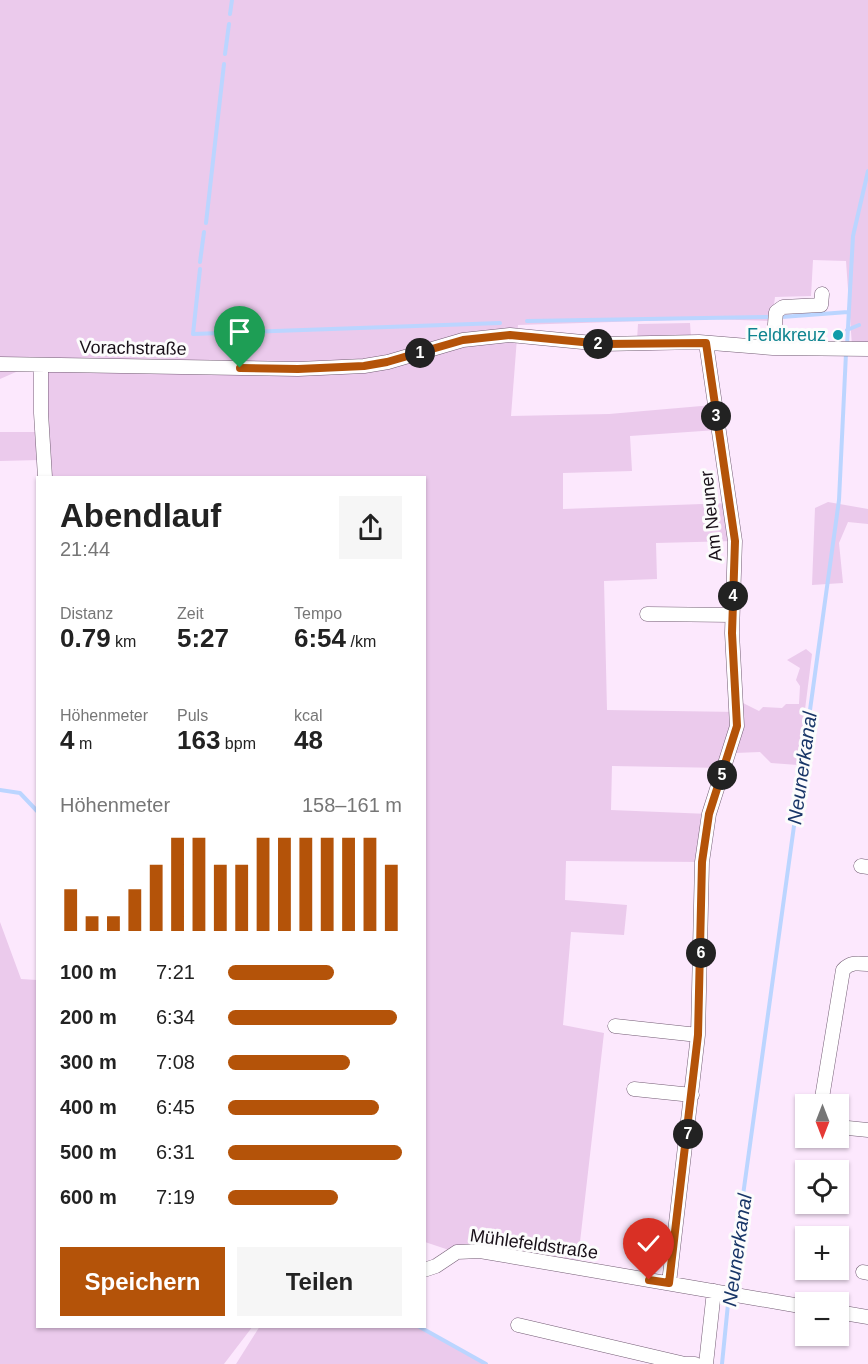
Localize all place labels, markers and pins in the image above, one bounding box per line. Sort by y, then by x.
pin [214,306,265,368]
place label: Feldkreuz [747,325,826,345]
marker: Feldkreuz [831,328,845,342]
pin: 2 [583,329,613,359]
pin: 1 [405,338,435,368]
pin: 3 [701,401,731,431]
pin: 4 [718,581,748,611]
pin: 5 [707,760,737,790]
pin: 6 [686,938,716,968]
pin: 7 [673,1119,703,1149]
pin [623,1218,674,1280]

